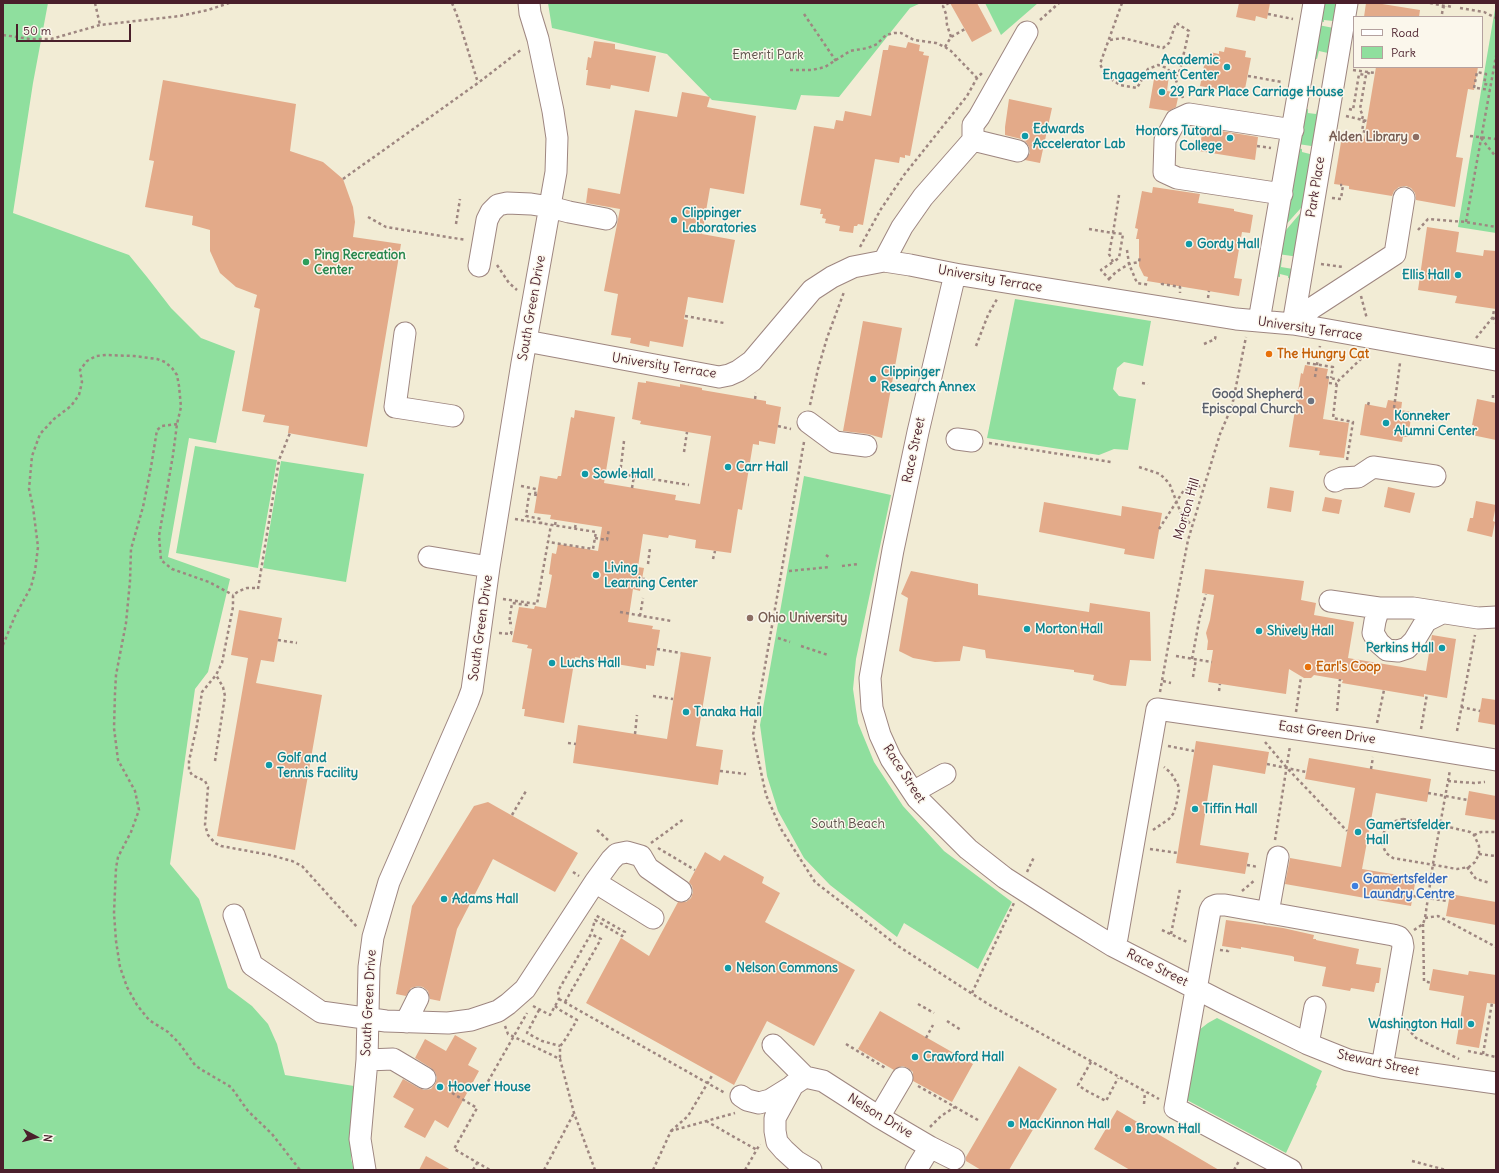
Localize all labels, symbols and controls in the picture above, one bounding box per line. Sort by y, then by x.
scale bar [18,16,133,42]
legend [1353,16,1483,68]
text: 50 m [23,23,51,38]
text: Road [1391,25,1419,40]
text: Park [1391,45,1416,60]
park label: Emeriti Park [732,47,804,63]
place label: Academic Engagement Center [1103,52,1219,83]
marker: Academic Engagement Center [1222,62,1232,72]
place label: 29 Park Place Carriage House [1170,84,1343,100]
marker: 29 Park Place Carriage House [1157,87,1167,97]
place label: Edwards Accelerator Lab [1033,121,1125,152]
place label: Honors Tutoral College [1136,123,1222,154]
place label: Alden Library [1329,129,1408,145]
marker: Edwards Accelerator Lab [1020,131,1030,141]
marker: Alden Library [1411,132,1421,142]
marker: Honors Tutoral College [1225,133,1235,143]
street label: Park Place [1303,155,1329,219]
place label: Clippinger Laboratories [682,205,756,236]
marker: Clippinger Laboratories [669,215,679,225]
place label: Gordy Hall [1197,236,1260,252]
marker: Gordy Hall [1184,239,1194,249]
place label: Ping Recreation Center [314,247,406,278]
street label: South Green Drive [515,254,549,362]
marker: Ping Recreation Center [301,257,311,267]
street label: University Terrace [937,262,1043,296]
place label: Ellis Hall [1402,267,1450,283]
marker: Ellis Hall [1453,270,1463,280]
street label: University Terrace [1257,314,1363,344]
place label: The Hungry Cat [1277,346,1369,362]
marker: The Hungry Cat [1264,349,1274,359]
street label: University Terrace [611,350,717,382]
place label: Clippinger Research Annex [881,364,976,395]
marker: Clippinger Research Annex [868,374,878,384]
place label: Good Shepherd Episcopal Church [1202,386,1303,417]
marker: Good Shepherd Episcopal Church [1306,396,1316,406]
place label: Konneker Alumni Center [1394,408,1477,439]
street label: Race Street [899,416,929,484]
marker: Konneker Alumni Center [1381,418,1391,428]
place label: Carr Hall [736,459,788,475]
marker: Carr Hall [723,462,733,472]
place label: Sowle Hall [593,466,653,482]
marker: Sowle Hall [580,469,590,479]
street label: Morton Hill [1171,476,1203,542]
place label: Living Learning Center [604,560,698,591]
marker: Living Learning Center [591,570,601,580]
street label: South Green Drive [466,574,496,682]
place label: Ohio University [758,610,847,626]
marker: Ohio University [745,613,755,623]
place label: Morton Hall [1035,621,1103,637]
place label: Shively Hall [1267,623,1334,639]
marker: Morton Hall [1022,624,1032,634]
marker: Shively Hall [1254,626,1264,636]
place label: Perkins Hall [1366,640,1434,656]
marker: Perkins Hall [1437,643,1447,653]
place label: Luchs Hall [560,655,620,671]
marker: Luchs Hall [547,658,557,668]
place label: Earl's Coop [1316,659,1381,675]
marker: Earl's Coop [1303,662,1313,672]
place label: Tanaka Hall [694,704,762,720]
marker: Tanaka Hall [681,707,691,717]
street label: East Green Drive [1277,718,1377,748]
street label: Race Street [879,742,929,806]
place label: Golf and Tennis Facility [277,750,358,781]
marker: Golf and Tennis Facility [264,760,274,770]
place label: Tiffin Hall [1203,801,1257,817]
marker: Tiffin Hall [1190,804,1200,814]
park label: South Beach [811,816,885,832]
place label: Gamertsfelder Hall [1366,817,1451,848]
marker: Gamertsfelder Hall [1353,827,1363,837]
place label: Gamertsfelder Laundry Centre [1363,871,1455,902]
marker: Gamertsfelder Laundry Centre [1350,881,1360,891]
place label: Adams Hall [452,891,518,907]
marker: Adams Hall [439,894,449,904]
street label: Race Street [1124,946,1190,990]
street label: South Green Drive [358,949,380,1057]
place label: Nelson Commons [736,960,838,976]
marker: Nelson Commons [723,963,733,973]
place label: Washington Hall [1368,1016,1463,1032]
marker: Washington Hall [1466,1019,1476,1029]
street label: Stewart Street [1336,1047,1420,1079]
place label: Crawford Hall [923,1049,1004,1065]
marker: Crawford Hall [910,1052,920,1062]
place label: Hoover House [448,1079,531,1095]
marker: Hoover House [435,1082,445,1092]
street label: Nelson Drive [845,1090,915,1142]
place label: MacKinnon Hall [1019,1116,1110,1132]
north arrow [16,1117,56,1157]
marker: MacKinnon Hall [1006,1119,1016,1129]
place label: Brown Hall [1136,1121,1200,1137]
marker: Brown Hall [1123,1124,1133,1134]
text: N [41,1134,55,1143]

